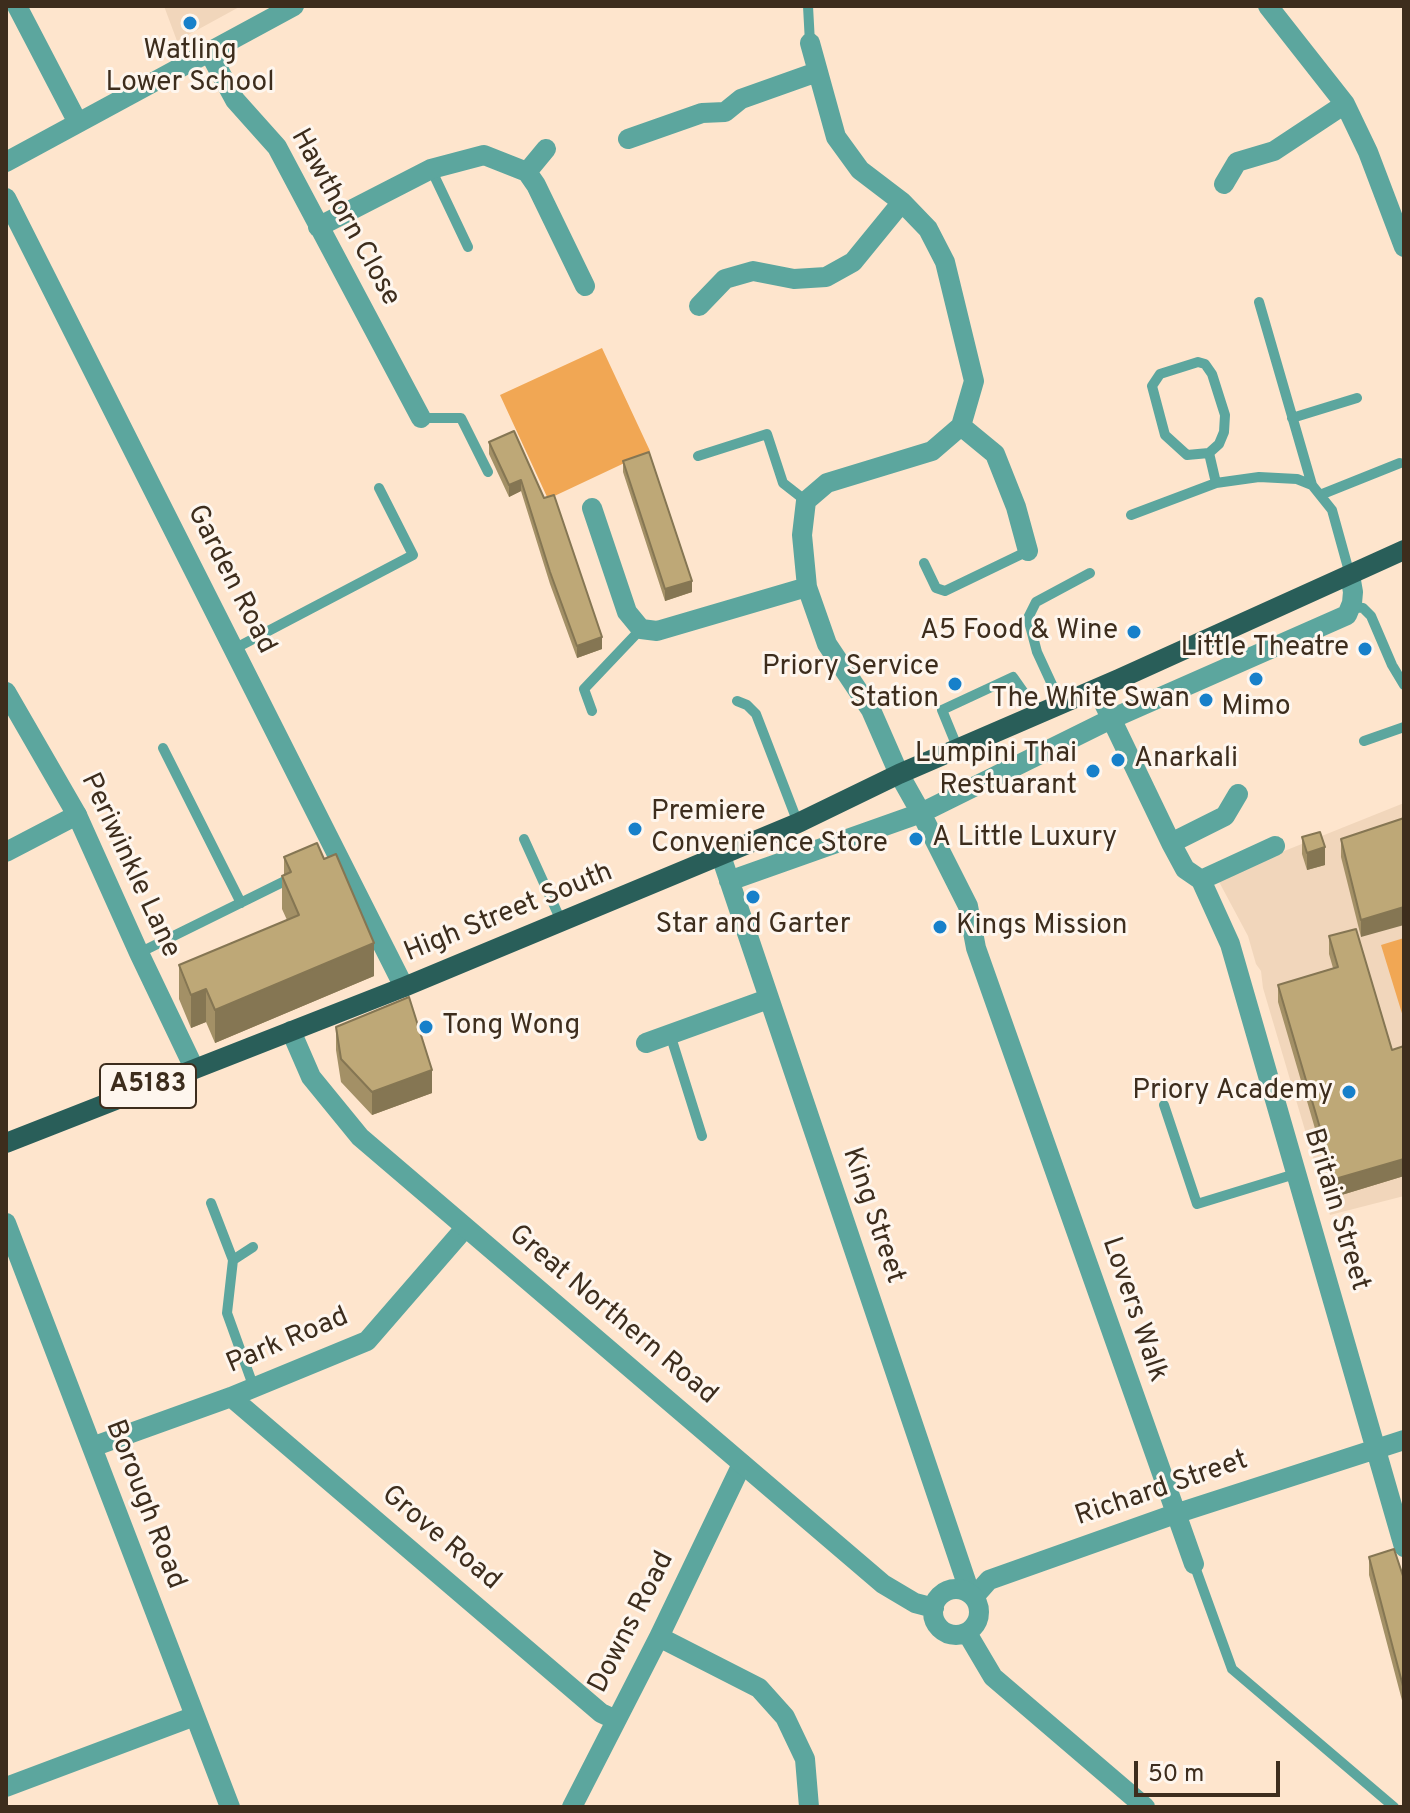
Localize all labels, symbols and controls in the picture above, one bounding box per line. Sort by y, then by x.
marker: Watling Lower School [181,14,199,32]
place label: Watling Lower School [105,35,275,101]
street label: Hawthorn Close [282,124,406,312]
street label: Garden Road [178,500,282,660]
place label: A5 Food & Wine [920,615,1118,649]
marker: A5 Food & Wine [1125,623,1143,641]
place label: Little Theatre [1181,632,1349,666]
marker: Little Theatre [1356,640,1374,658]
place label: Priory Service Station [762,651,939,717]
marker: Mimo [1247,670,1265,688]
marker: Priory Service Station [946,675,964,693]
place label: The White Swan [991,683,1190,717]
marker: The White Swan [1197,691,1215,709]
place label: Mimo [1221,691,1291,725]
place label: Lumpini Thai Restuarant [915,738,1077,804]
place label: Anarkali [1134,743,1238,777]
marker: Anarkali [1109,751,1127,769]
marker: Lumpini Thai Restuarant [1084,762,1102,780]
street label: Periwinkle Lane [72,768,186,964]
place label: Premiere Convenience Store [651,796,888,862]
marker: Premiere Convenience Store [626,820,644,838]
place label: A Little Luxury [932,822,1117,856]
marker: A Little Luxury [907,830,925,848]
street label: High Street South [400,857,618,971]
marker: Star and Garter [744,888,762,906]
place label: Star and Garter [655,909,851,943]
place label: Kings Mission [956,910,1127,944]
marker: Kings Mission [931,918,949,936]
place label: Tong Wong [442,1010,580,1044]
marker: Tong Wong [417,1018,435,1036]
road number: A5183 [100,1064,196,1108]
place label: Priory Academy [1132,1075,1333,1109]
marker: Priory Academy [1340,1083,1358,1101]
street label: Britain Street [1294,1125,1376,1295]
street label: King Street [833,1144,911,1288]
street label: Great Northern Road [501,1219,723,1413]
street label: Lovers Walk [1093,1233,1173,1387]
street label: Park Road [222,1301,354,1383]
street label: Borough Road [96,1416,192,1594]
street label: Richard Street [1071,1445,1253,1535]
street label: Grove Road [373,1479,507,1599]
street label: Downs Road [583,1547,683,1699]
scale bar [1138,1745,1284,1795]
text: 50 m [1148,1760,1204,1790]

